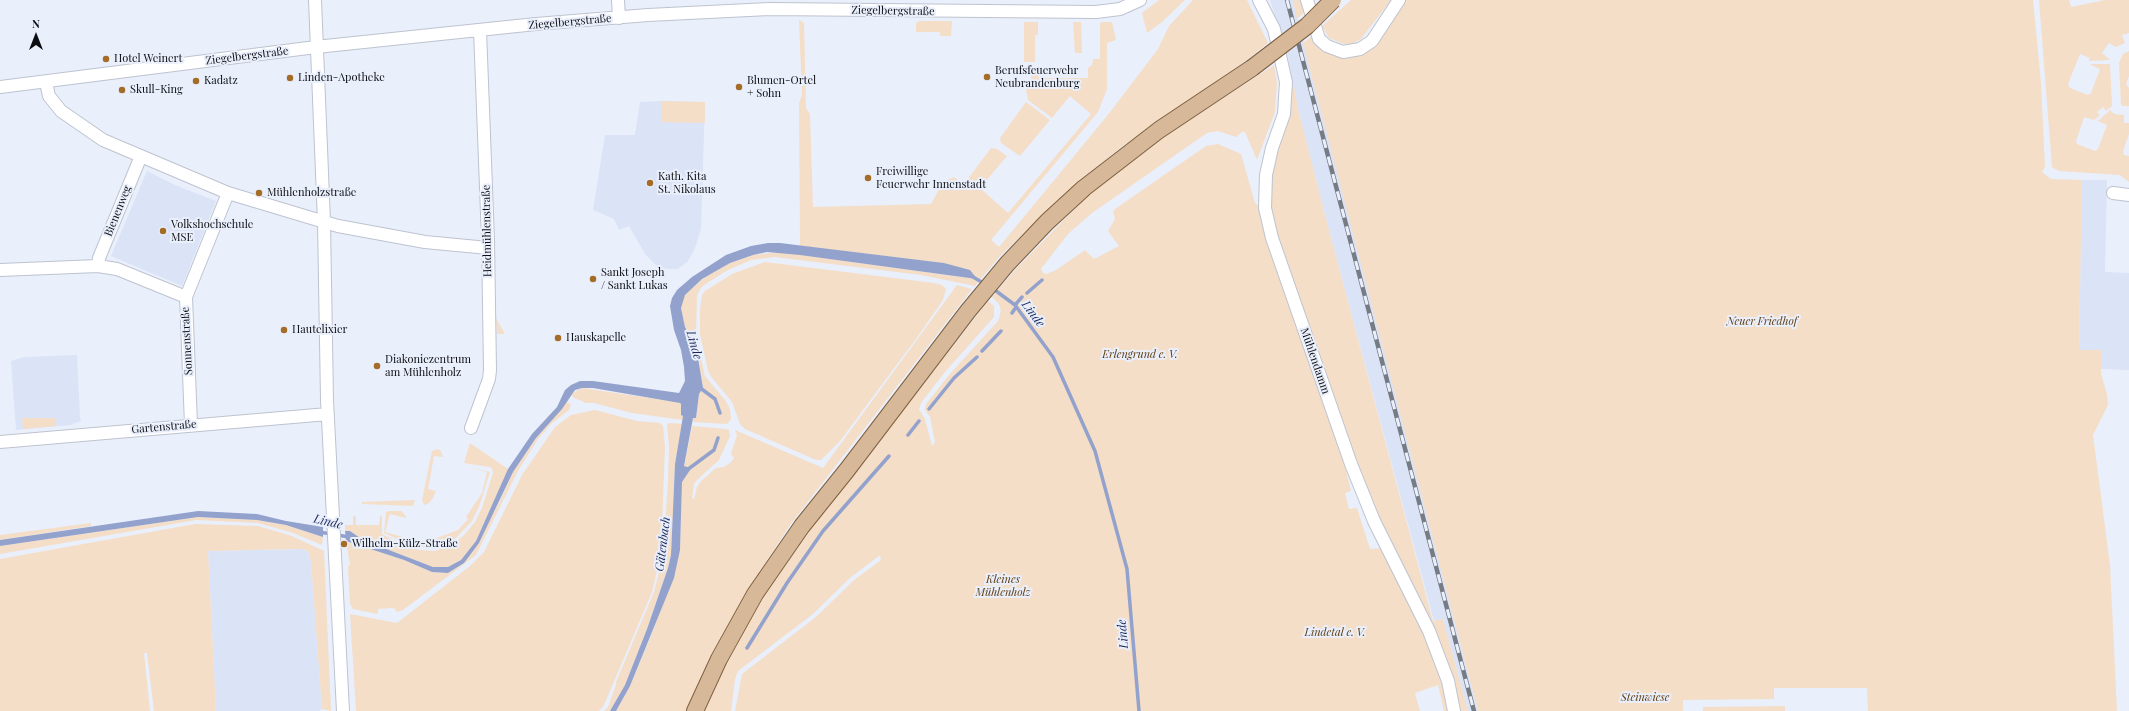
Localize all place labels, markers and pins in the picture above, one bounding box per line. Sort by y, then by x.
place label: Hotel Weinert [114,52,182,66]
marker: Hotel Weinert [101,54,111,64]
place label: Berufsfeuerwehr Neubrandenburg [995,64,1079,90]
place label: Linden-Apotheke [298,71,385,85]
marker: Berufsfeuerwehr Neubrandenburg [982,72,992,82]
marker: Linden-Apotheke [285,73,295,83]
place label: Kadatz [204,74,238,88]
place label: Blumen-Ortel + Sohn [747,74,816,100]
marker: Kadatz [191,76,201,86]
marker: Blumen-Ortel + Sohn [734,82,744,92]
place label: Skull-King [130,83,183,97]
marker: Skull-King [117,85,127,95]
place label: Freiwillige Feuerwehr Innenstadt [876,165,986,191]
place label: Kath. Kita St. Nikolaus [658,170,716,196]
marker: Freiwillige Feuerwehr Innenstadt [863,173,873,183]
marker: Kath. Kita St. Nikolaus [645,178,655,188]
place label: Mühlenholzstraße [267,186,356,200]
marker: Mühlenholzstraße [254,188,264,198]
place label: Volkshochschule MSE [171,218,253,244]
marker: Volkshochschule MSE [158,226,168,236]
place label: Sankt Joseph / Sankt Lukas [601,266,668,292]
marker: Sankt Joseph / Sankt Lukas [588,274,598,284]
place label: Hautelixier [292,323,347,337]
marker: Hautelixier [279,325,289,335]
place label: Hauskapelle [566,331,626,345]
marker: Hauskapelle [553,333,563,343]
place label: Diakoniezentrum am Mühlenholz [385,353,471,379]
marker: Diakoniezentrum am Mühlenholz [372,361,382,371]
place label: Wilhelm-Külz-Straße [352,537,458,551]
marker: Wilhelm-Külz-Straße [339,539,349,549]

